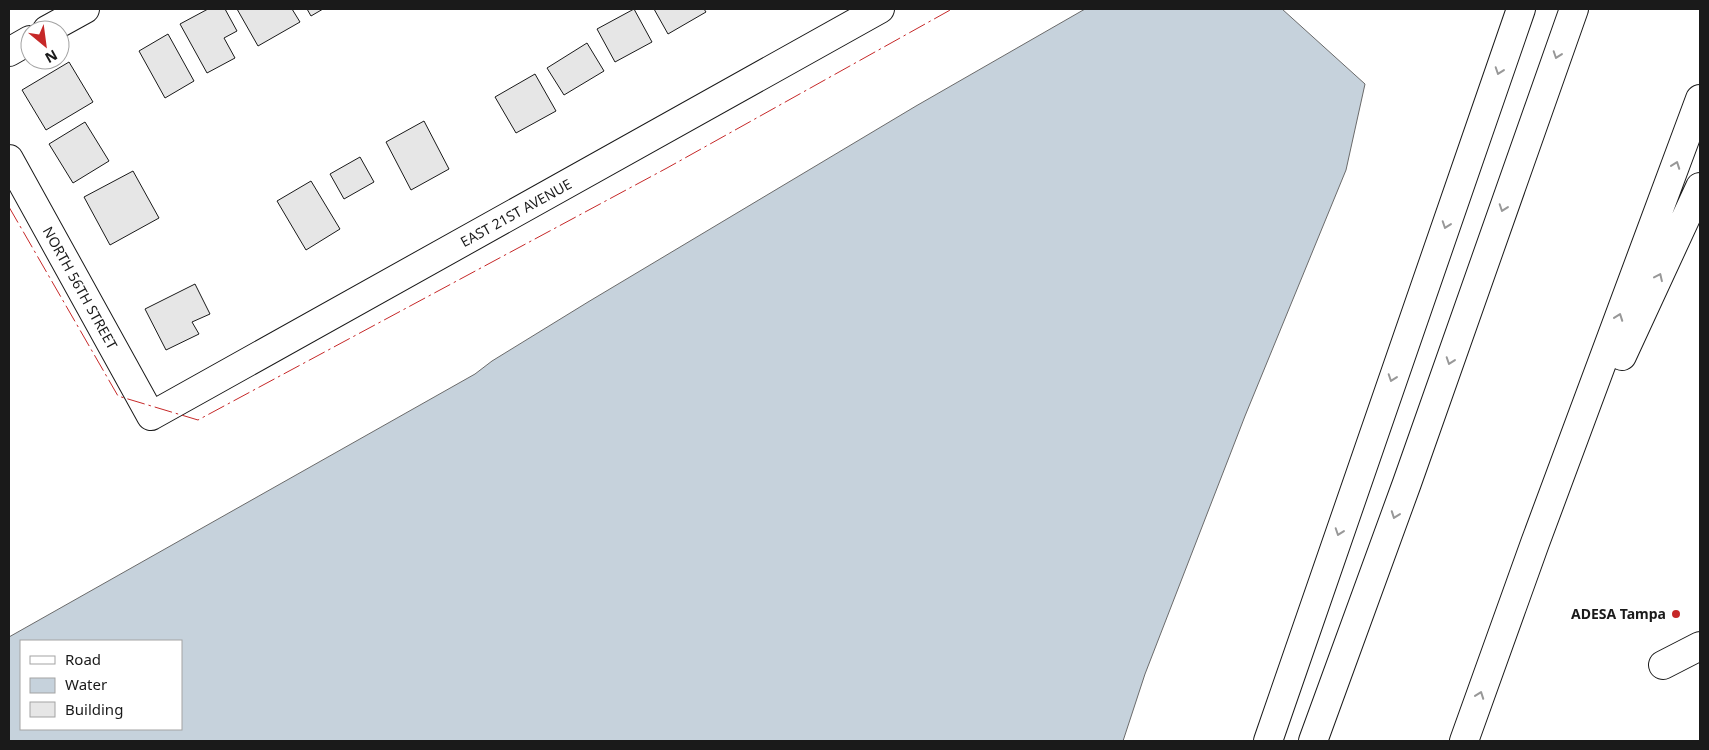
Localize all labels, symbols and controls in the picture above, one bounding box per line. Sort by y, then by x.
north arrow [20,20,70,70]
text: N [42,46,61,68]
one-way arrow [1553,50,1563,58]
one-way arrow [1495,67,1505,75]
one-way arrow [1670,161,1680,170]
street label: EAST 21ST AVENUE [457,174,575,251]
one-way arrow [1499,203,1509,212]
one-way arrow [1442,220,1452,229]
street label: NORTH 56TH STREET [39,223,122,353]
one-way arrow [1652,273,1663,282]
one-way arrow [1613,313,1623,322]
one-way arrow [1445,357,1455,365]
one-way arrow [1388,374,1398,382]
one-way arrow [1391,510,1401,518]
one-way arrow [1335,527,1345,536]
place label: ADESA Tampa [1571,604,1666,623]
marker: ADESA Tampa [1670,608,1682,620]
legend [20,640,182,730]
text: Road [65,649,101,669]
text: Water [65,674,107,694]
one-way arrow [1474,692,1484,700]
text: Building [65,699,123,719]

